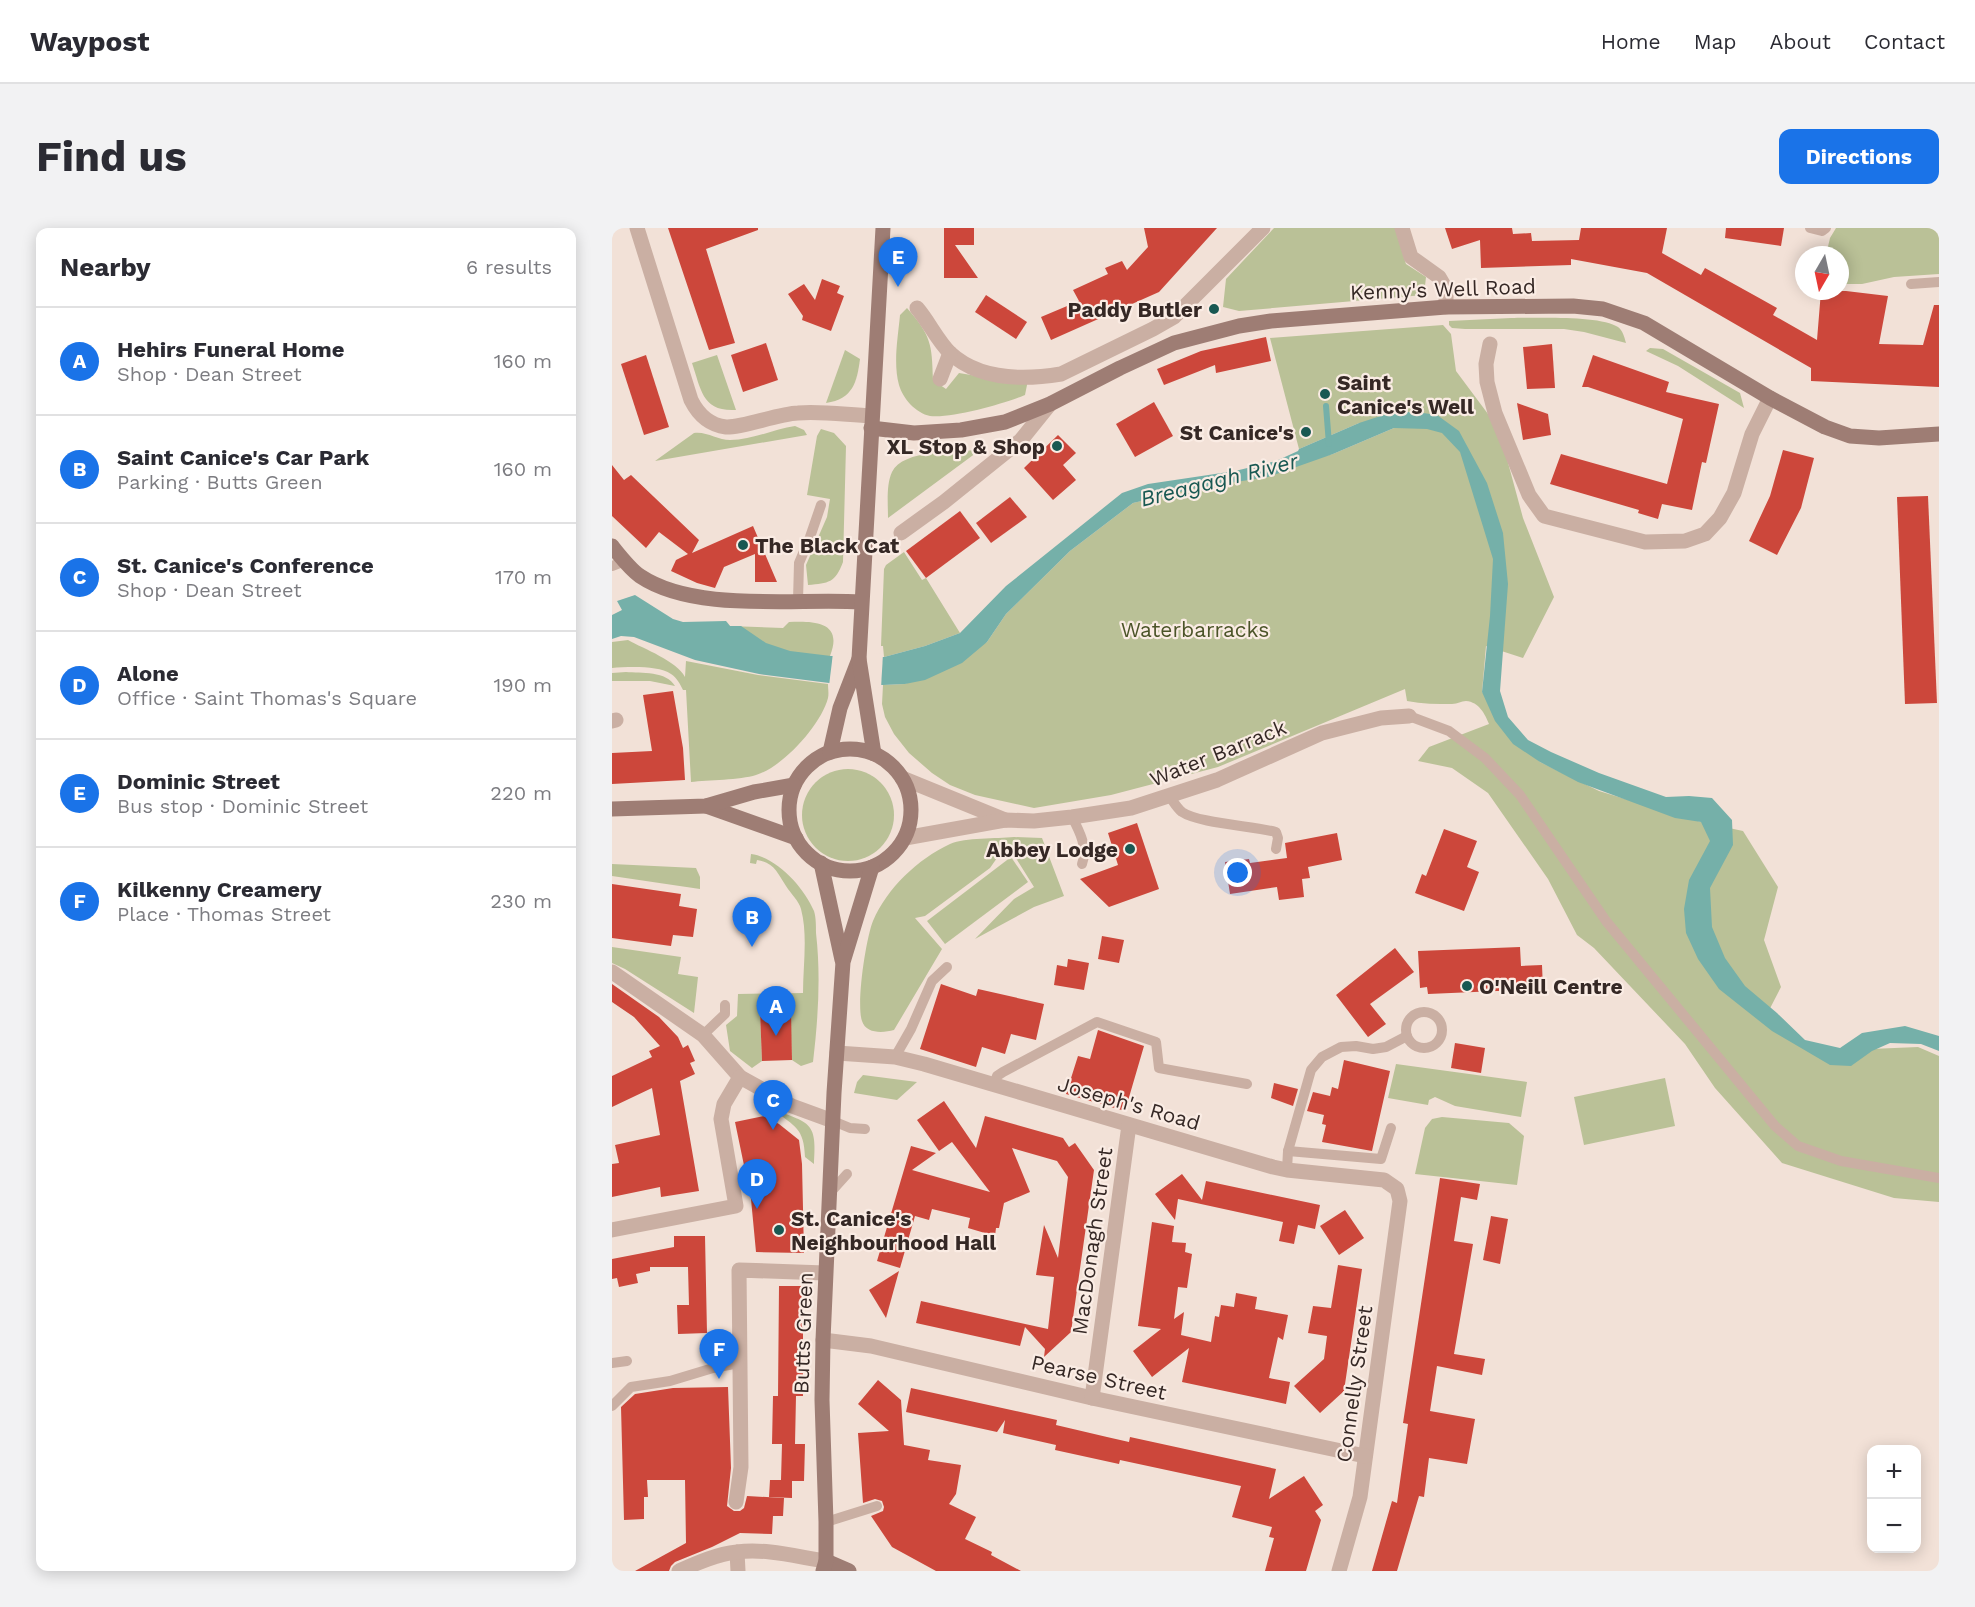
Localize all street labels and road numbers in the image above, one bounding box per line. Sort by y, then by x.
street label: Kenny's Well Road [1350,273,1536,305]
street label: Water Barrack [1146,714,1290,792]
street label: Joseph's Road [1055,1071,1203,1135]
street label: MacDonagh Street [1066,1146,1118,1336]
street label: Butts Green [788,1272,818,1394]
street label: Connelly Street [1331,1304,1377,1464]
street label: Pearse Street [1029,1349,1169,1405]

